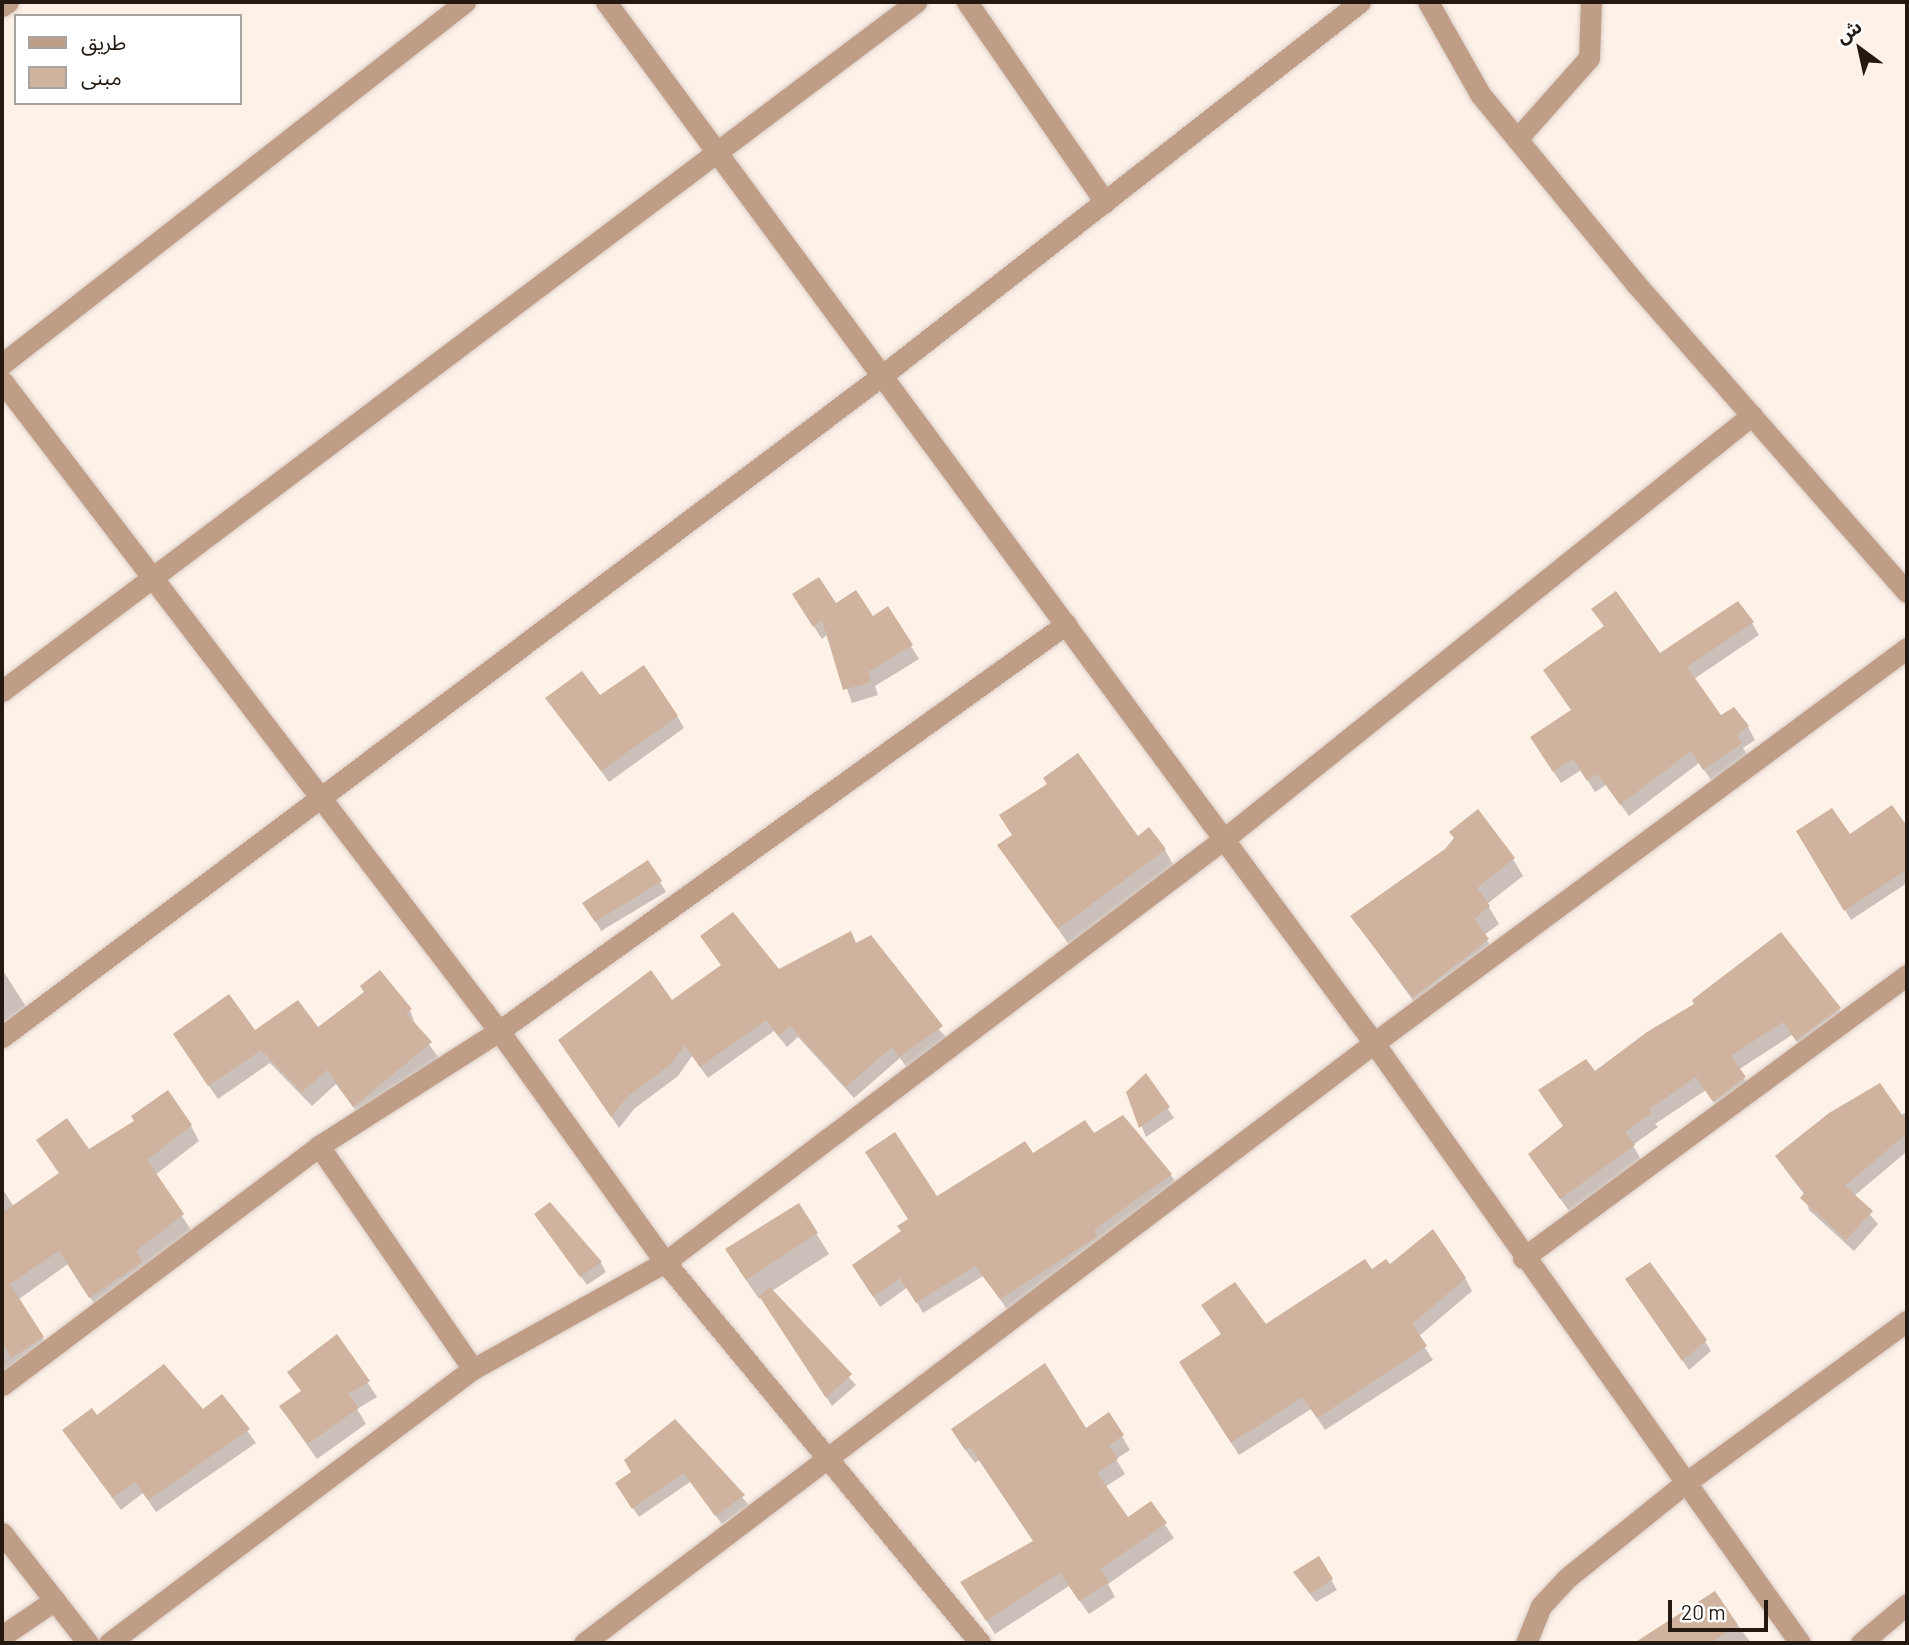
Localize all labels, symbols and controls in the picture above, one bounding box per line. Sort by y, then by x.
legend [14,14,242,105]
north arrow [1825,14,1895,84]
text: ش [1831,14,1865,48]
text: طريق [81,29,126,54]
text: مبنى [81,64,122,89]
scale bar [1671,1586,1771,1630]
text: 20 m [1681,1599,1726,1624]

